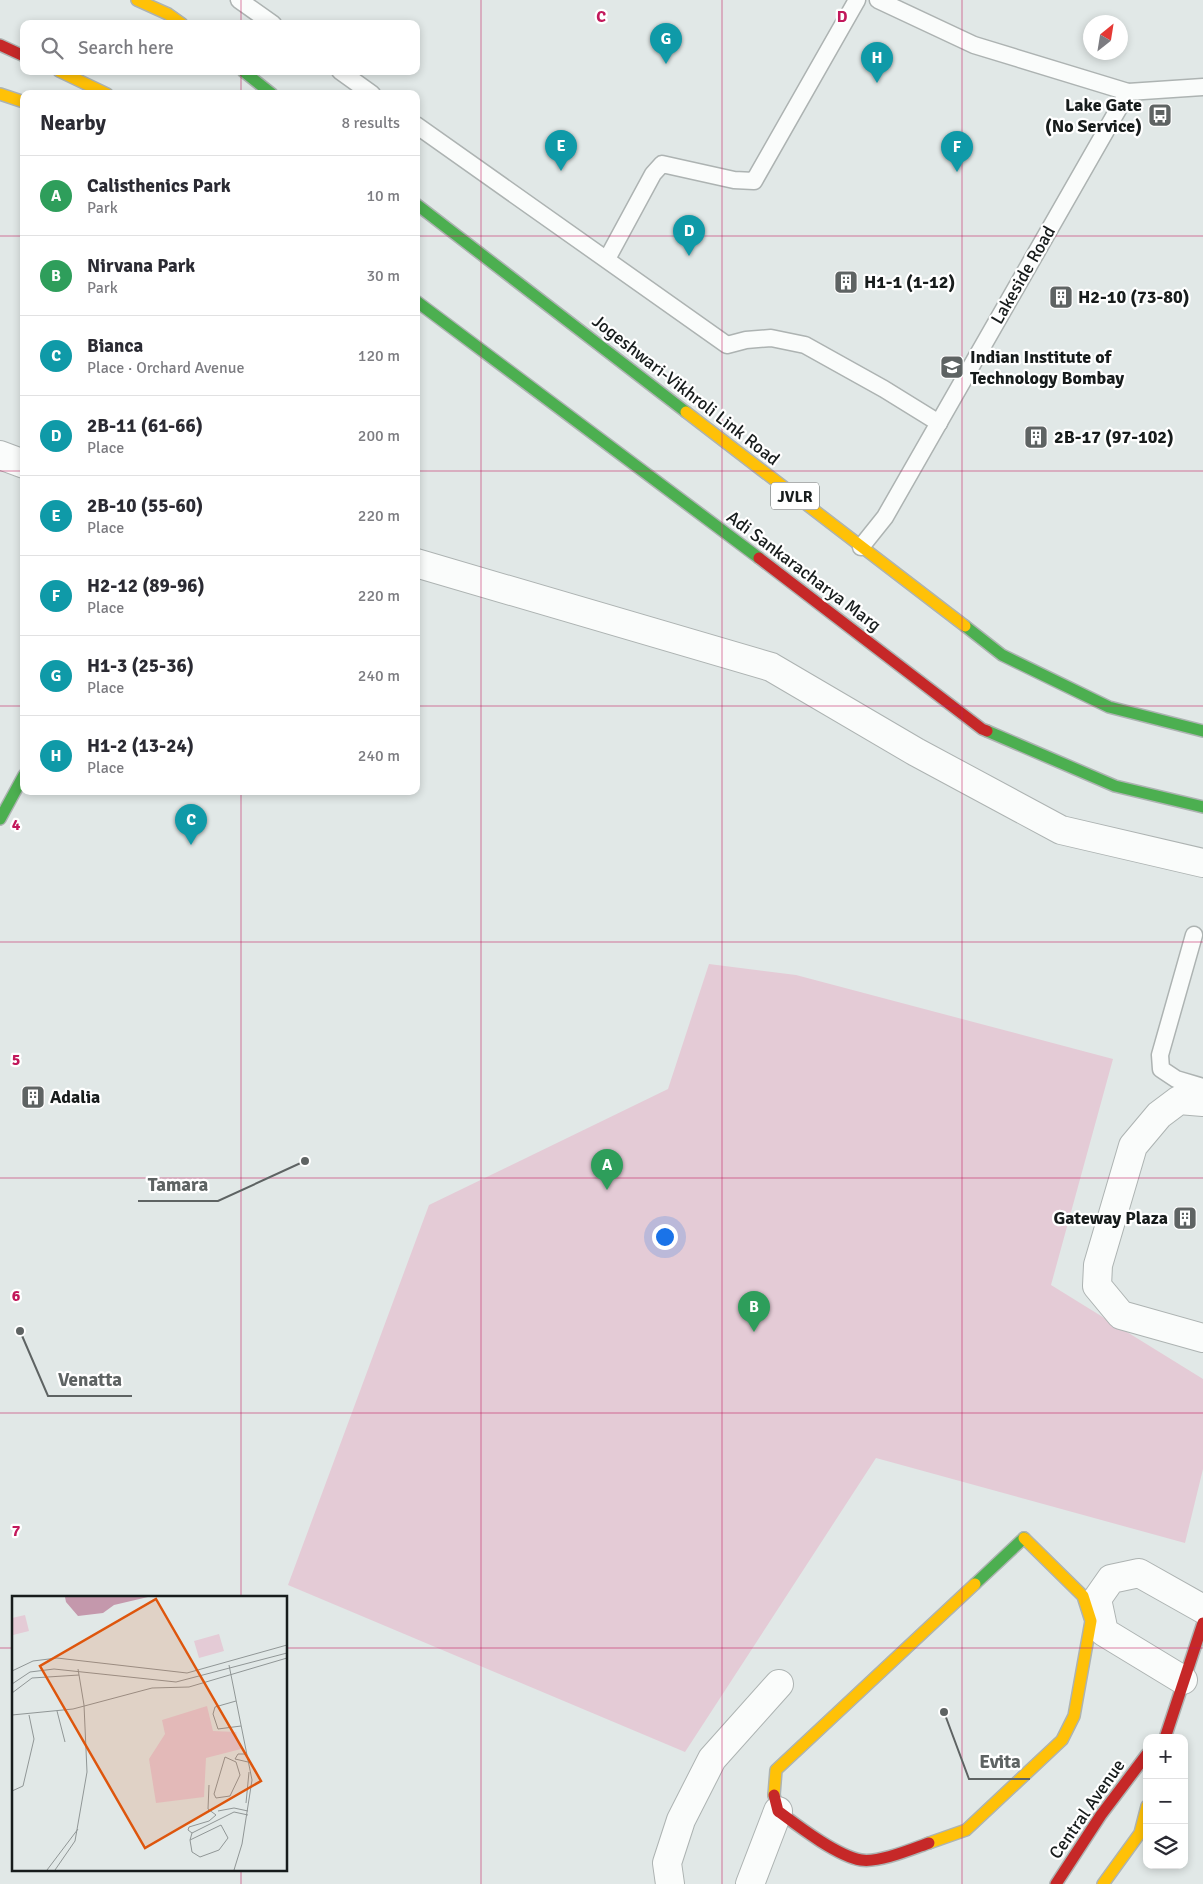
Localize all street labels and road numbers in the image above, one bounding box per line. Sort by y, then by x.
street label: Lakeside Road [986,222,1060,328]
street label: Jogeshwari-Vikhroli Link Road [588,310,784,470]
road number: JVLR [771,482,819,510]
street label: Adi Sankaracharya Marg [723,506,885,636]
street label: Central Avenue [1044,1755,1130,1863]

